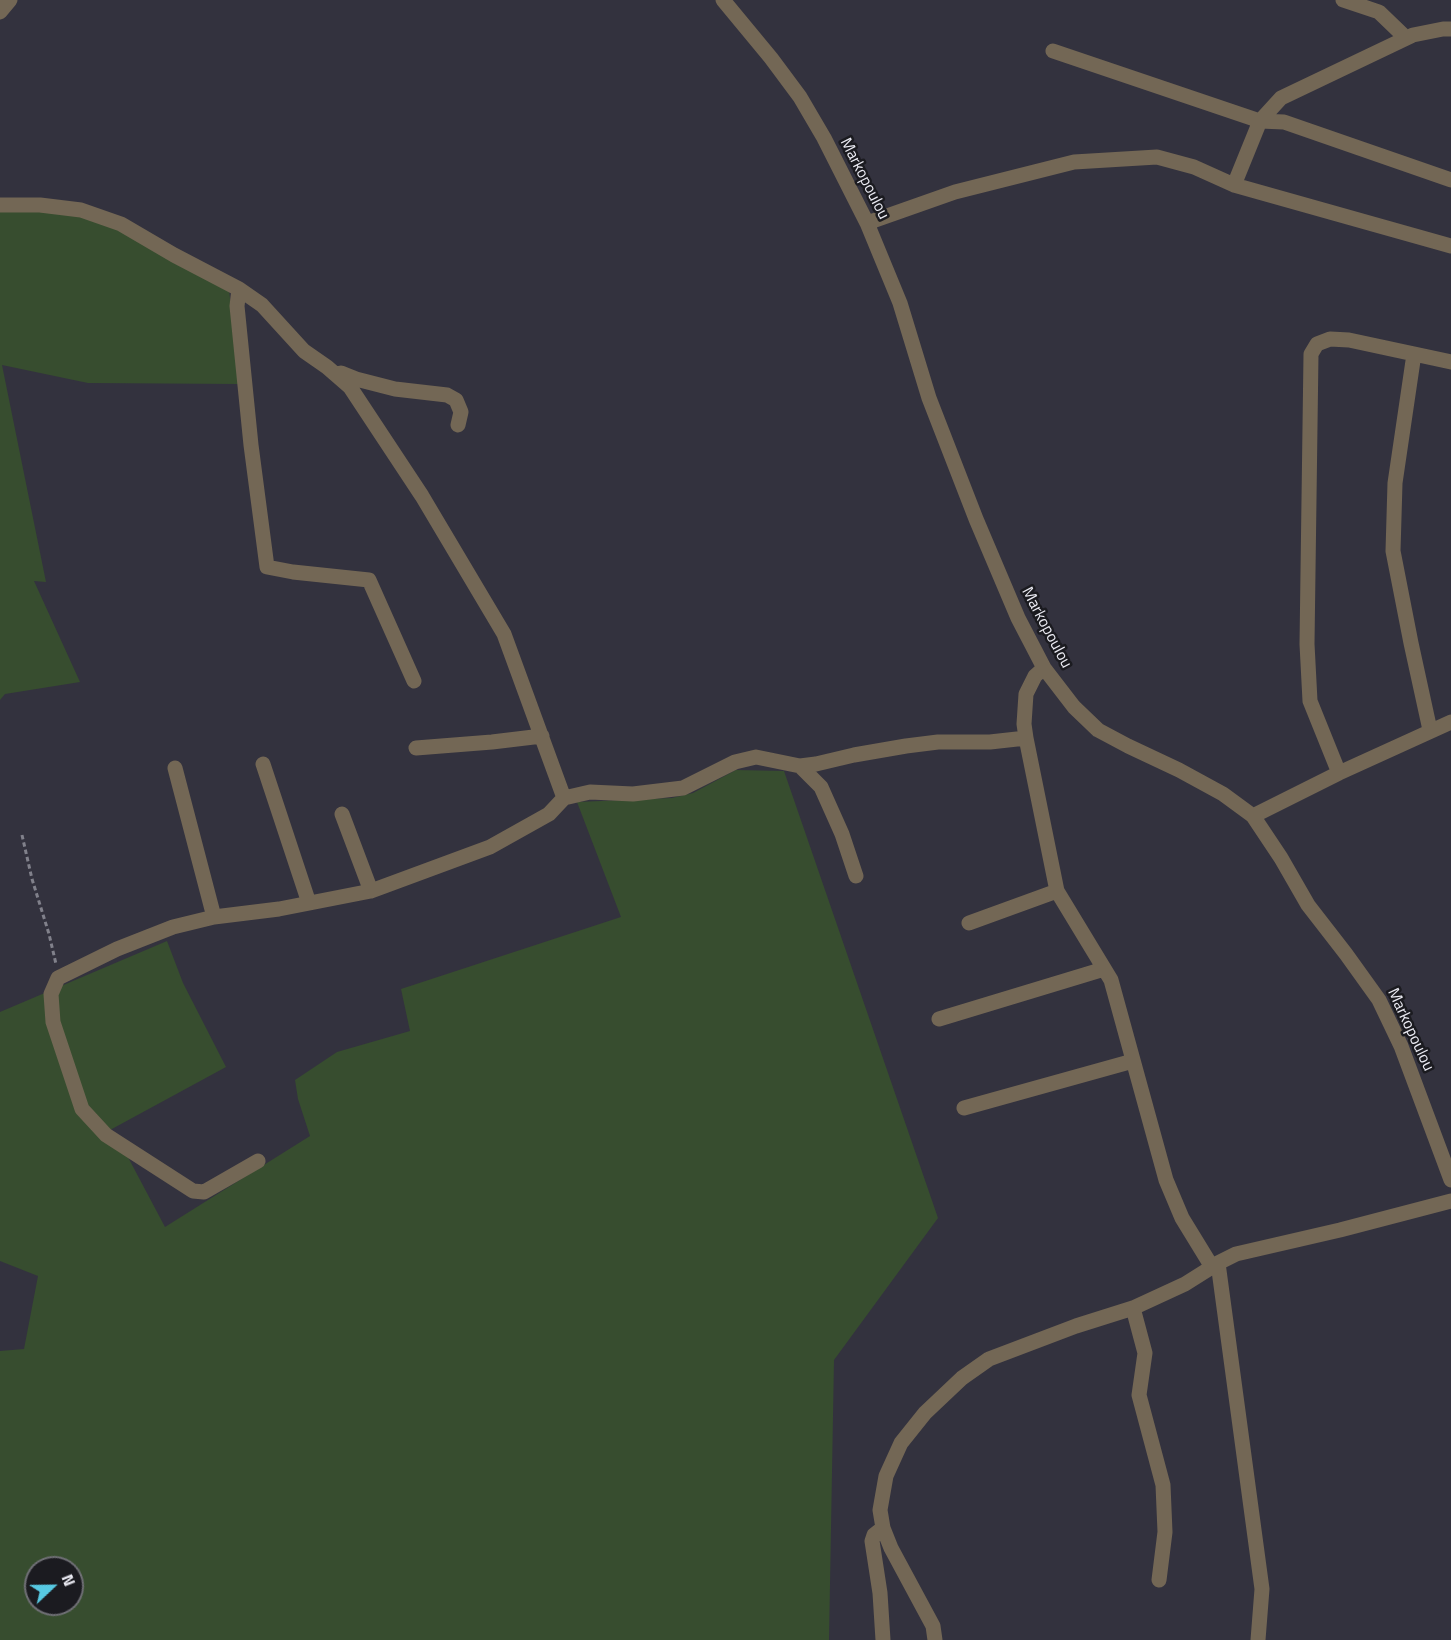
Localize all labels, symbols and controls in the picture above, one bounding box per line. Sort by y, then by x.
street label: Markopoulou [835,135,893,223]
street label: Markopoulou [1017,584,1075,672]
street label: Markopoulou [1383,986,1437,1074]
north arrow [24,1556,84,1616]
text: N [56,1570,82,1590]

